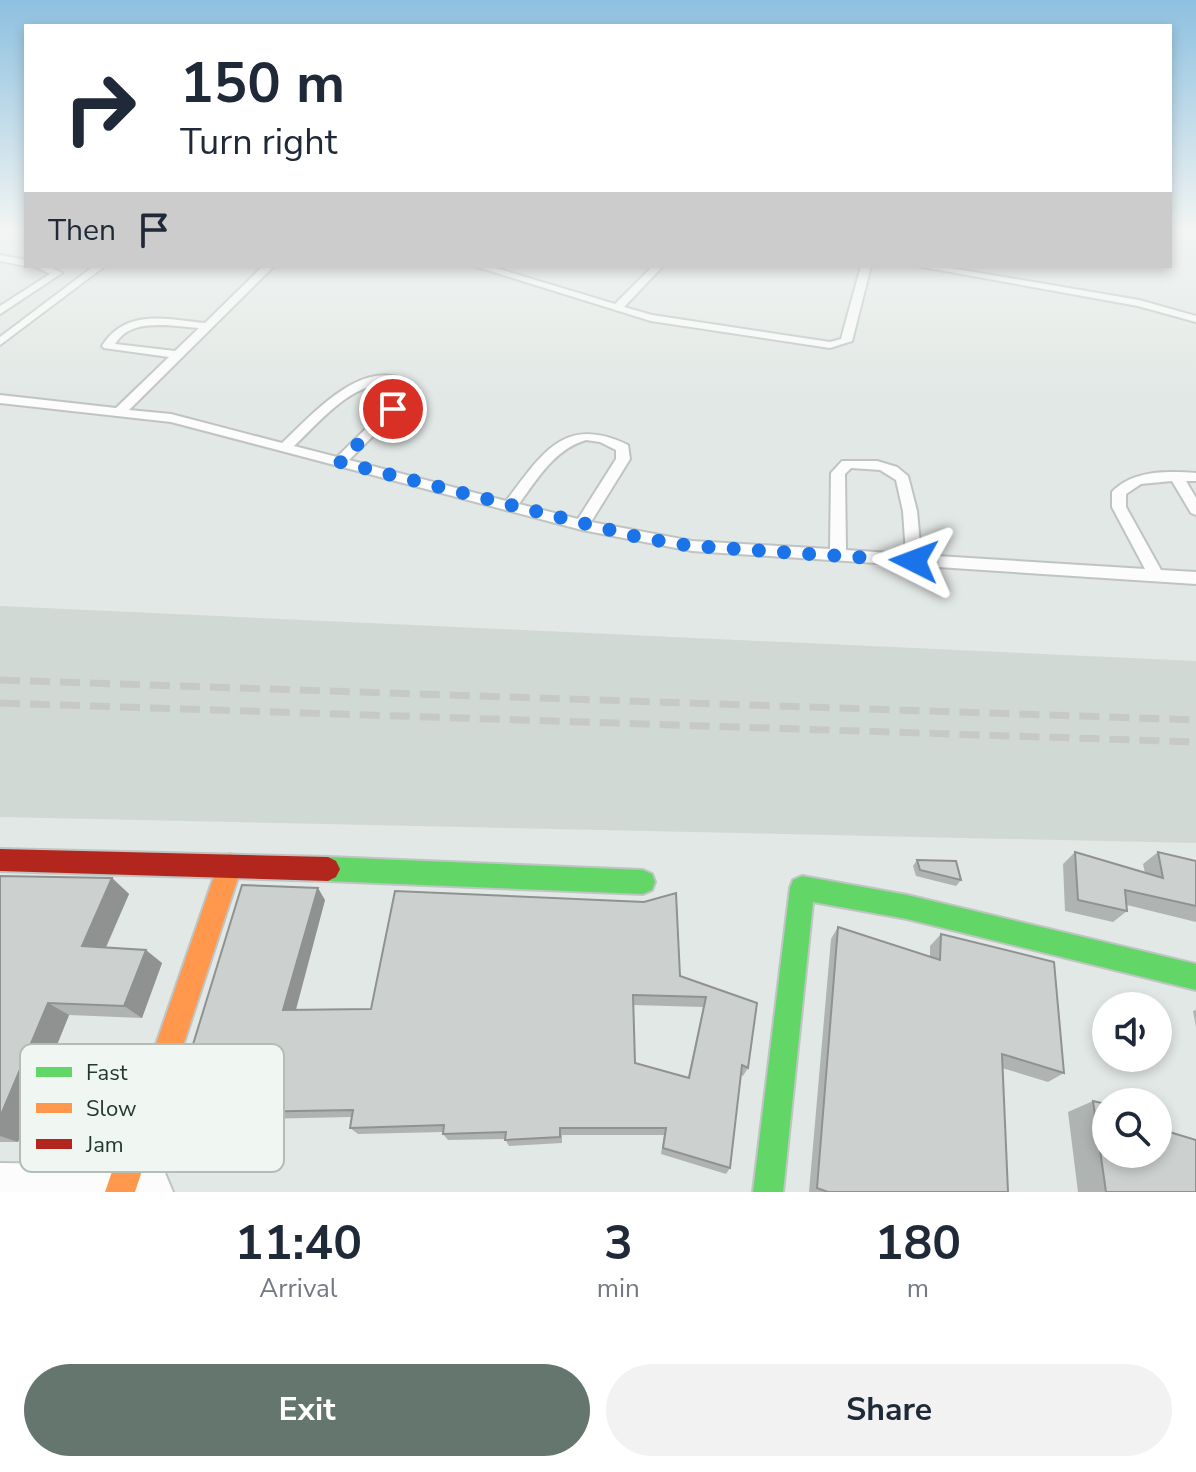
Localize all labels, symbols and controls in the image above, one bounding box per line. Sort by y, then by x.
text: 150 m [180,45,345,122]
icon: right [48,56,152,160]
text: Turn right [180,118,337,167]
icon: arrive [132,208,176,252]
text: Then [48,210,116,251]
pin [359,375,427,443]
icon: arrive [371,387,415,431]
position arrow [872,519,956,603]
map controls [1092,992,1172,1168]
button: sound [1092,992,1172,1072]
legend [20,1044,284,1172]
text: Fast [86,1058,128,1088]
button: search [1092,1088,1172,1168]
text: Slow [86,1094,137,1124]
text: Jam [85,1130,124,1160]
text: 11:40 [235,1210,362,1276]
text: 3 [604,1210,633,1276]
text: 180 [875,1210,961,1276]
text: Arrival [259,1271,338,1306]
text: min [597,1271,640,1306]
text: m [907,1271,929,1306]
button: Exit [24,1364,590,1456]
button: Share [606,1364,1172,1456]

